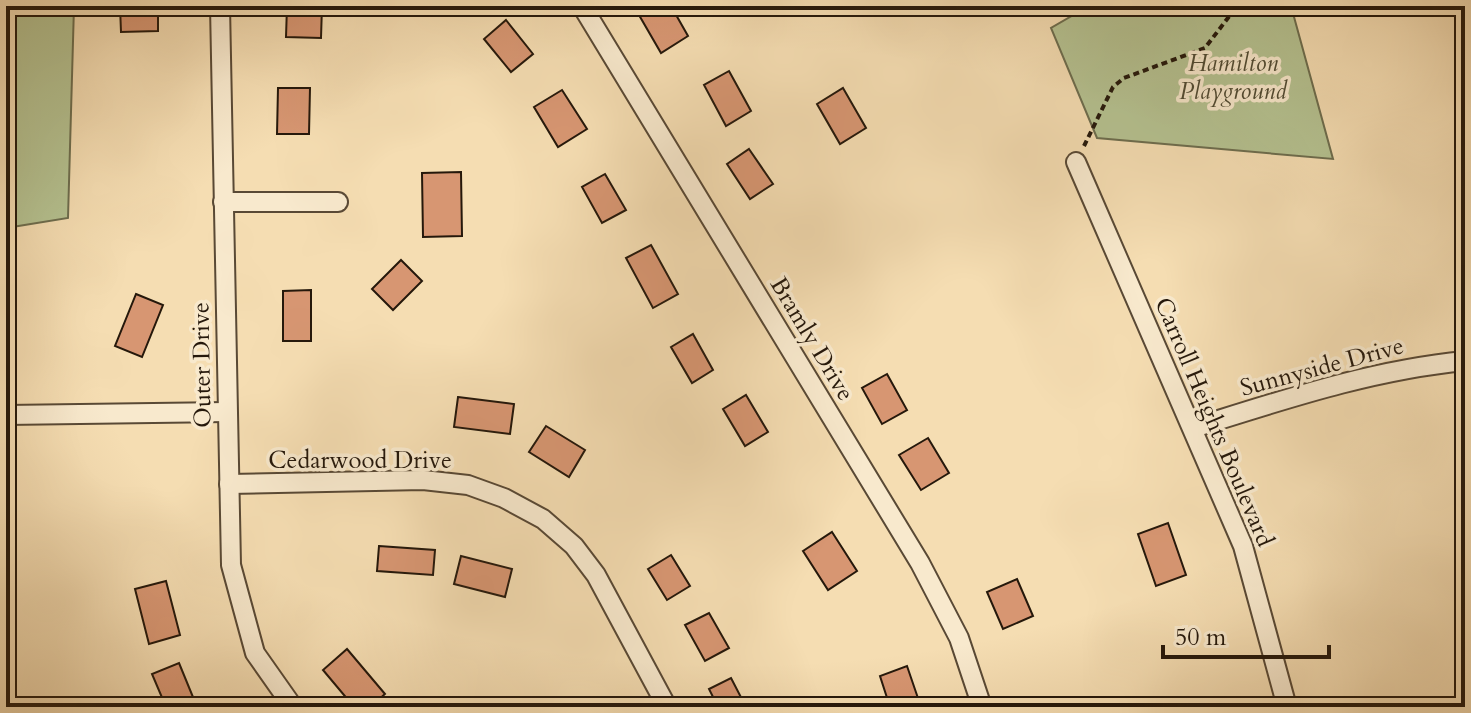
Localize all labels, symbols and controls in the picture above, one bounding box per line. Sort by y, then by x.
park label: Hamilton Playground [1179,47,1288,108]
street label: Bramly Drive [762,271,862,407]
street label: Carroll Heights Boulevard [1147,292,1282,552]
street label: Outer Drive [184,302,220,428]
street label: Sunnyside Drive [1237,329,1407,405]
street label: Cedarwood Drive [268,444,452,477]
scale bar [1163,609,1329,659]
text: 50 m [1175,621,1227,654]

